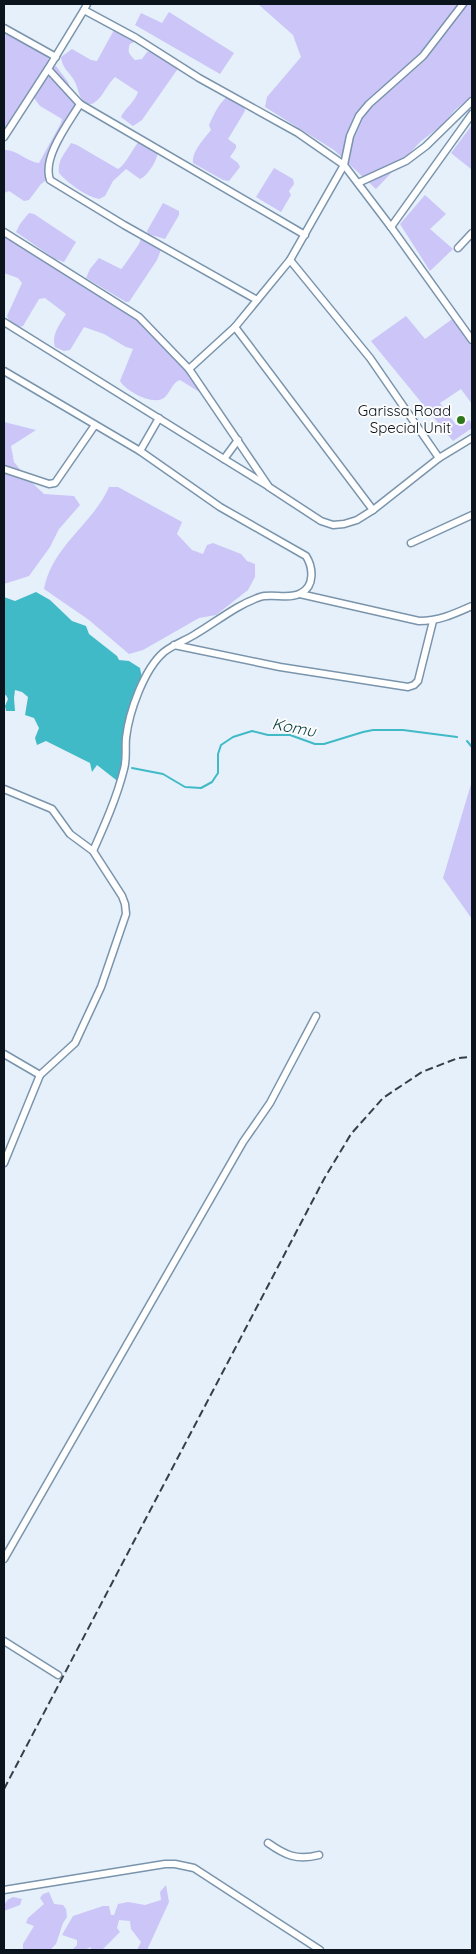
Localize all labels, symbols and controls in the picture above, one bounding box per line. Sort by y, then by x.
place label: Garissa Road Special Unit [358,401,451,437]
marker: Garissa Road Special Unit [455,414,467,426]
water label: Komu [271,713,318,741]

